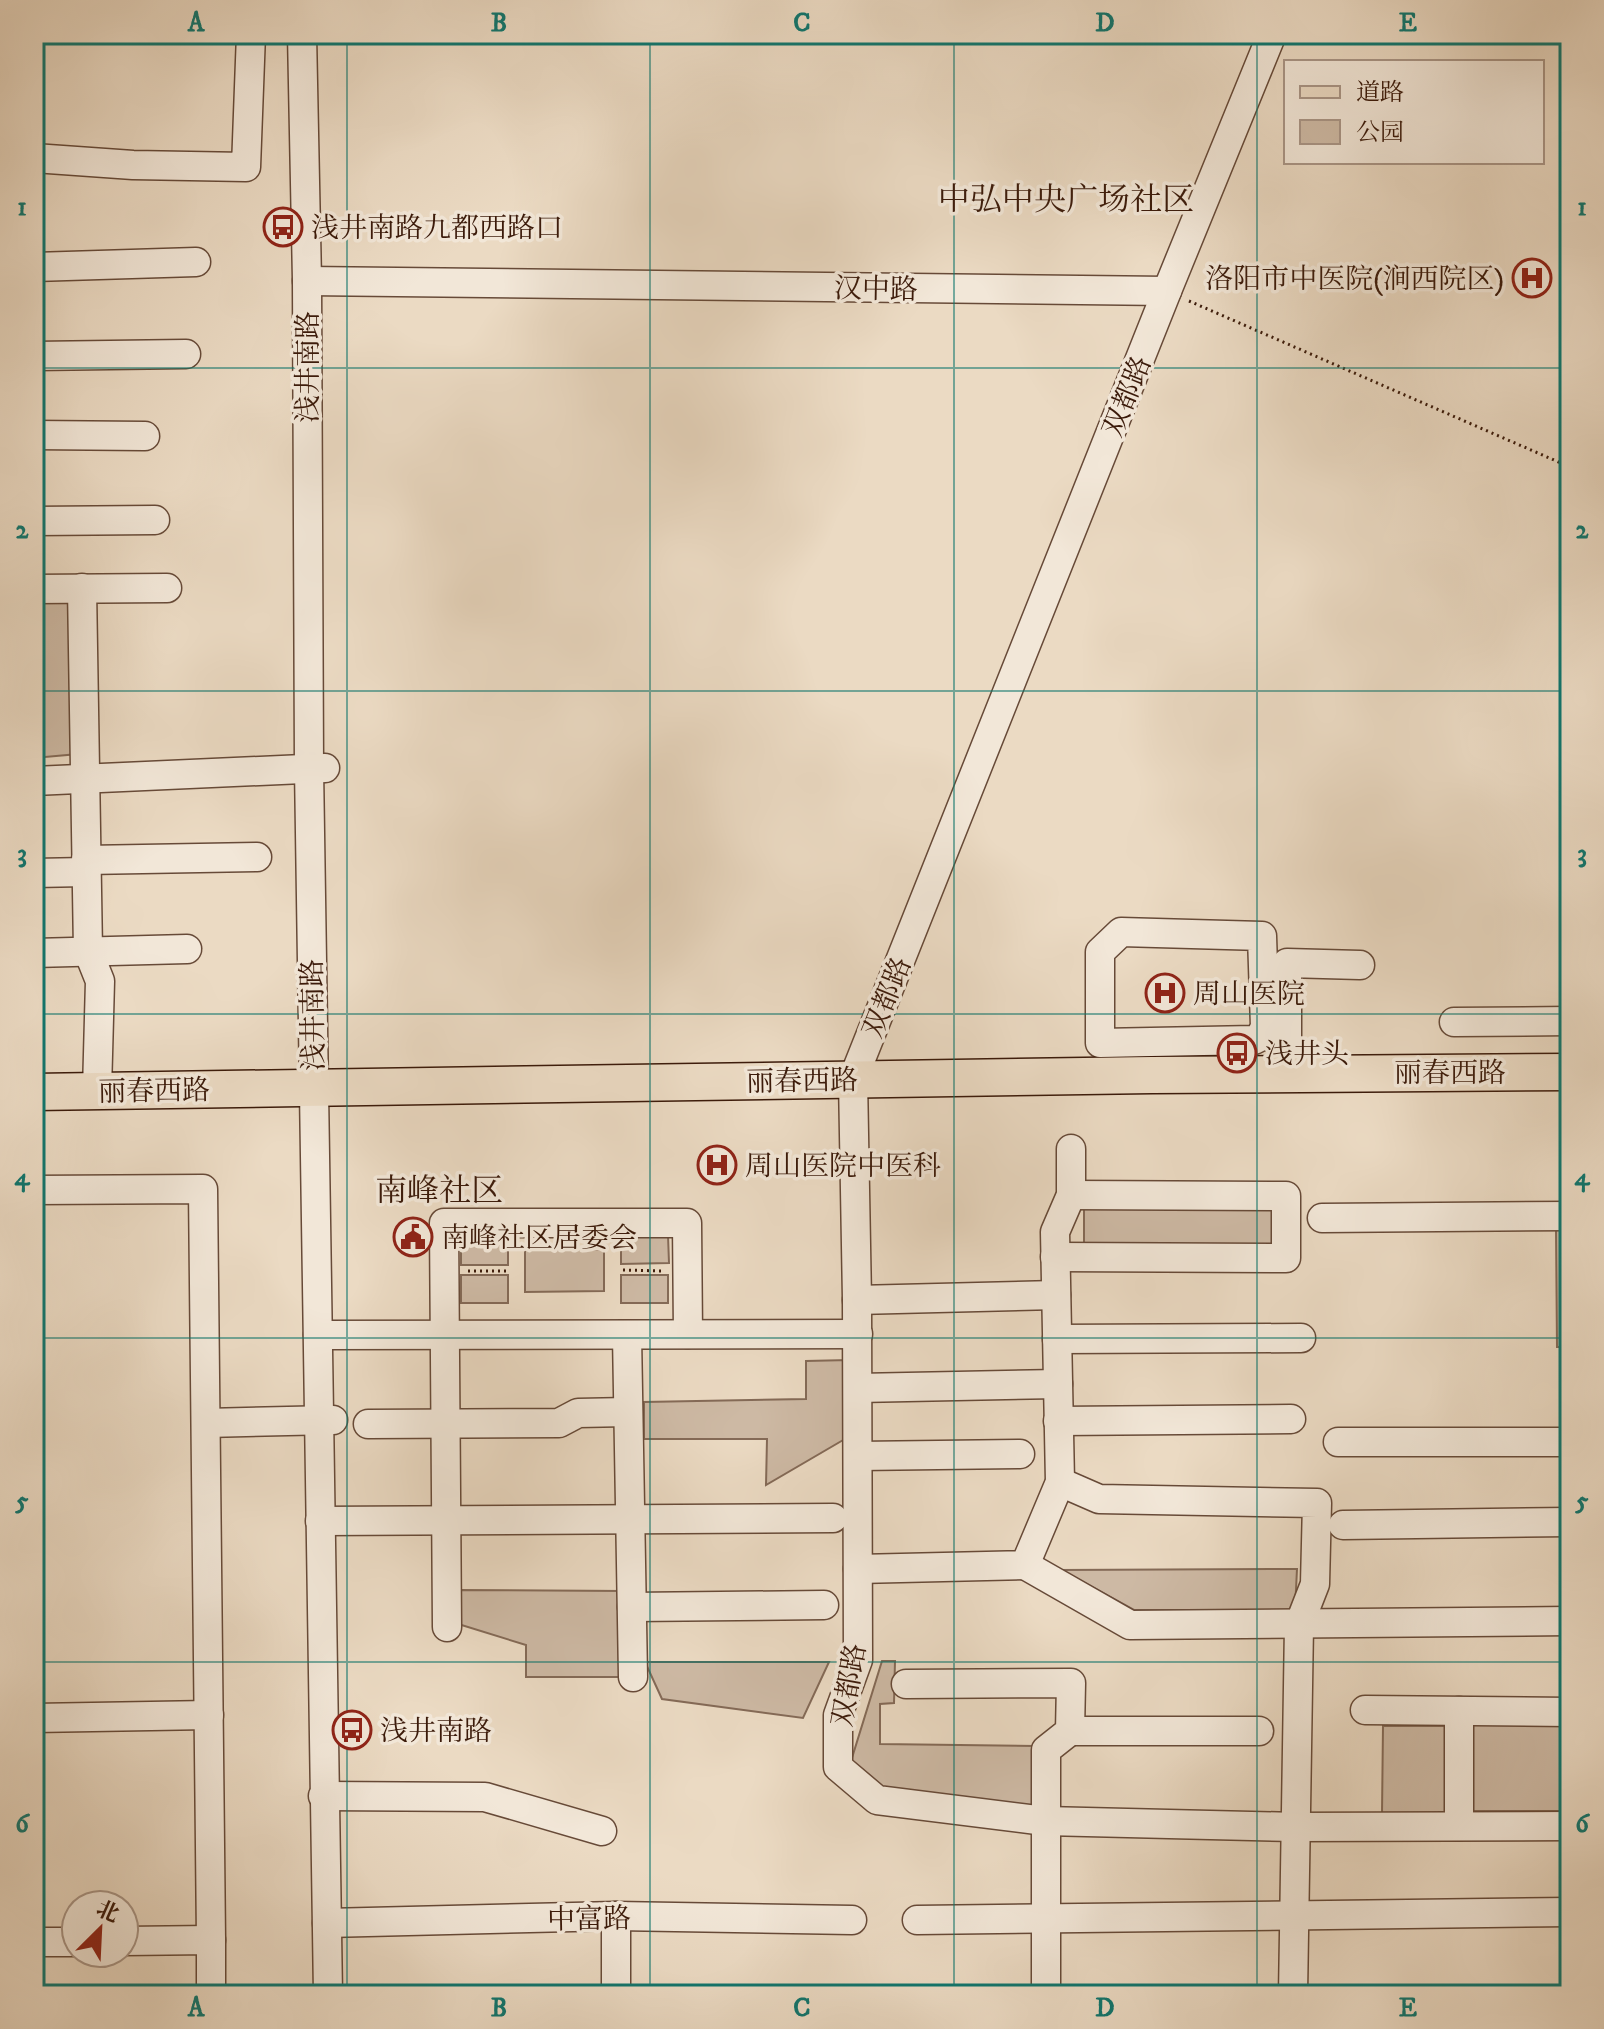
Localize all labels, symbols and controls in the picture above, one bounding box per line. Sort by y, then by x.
text: A [187,7,206,40]
text: B [491,7,507,40]
text: C [793,7,811,40]
text: D [1095,7,1115,40]
text: E [1399,7,1417,40]
legend [1284,60,1544,164]
text: 道路 [1356,78,1404,108]
text: 公园 [1356,118,1404,148]
district label: 中弘中央广场社区 [938,181,1194,221]
text: 1 [17,191,27,224]
text: 1 [1577,191,1587,224]
bus stop icon: 浅井南路九都西路口 [262,206,304,248]
place label: 浅井南路九都西路口 [311,211,563,246]
hospital icon: 洛阳市中医院(涧西院区) [1511,257,1553,299]
place label: 洛阳市中医院(涧西院区) [1205,262,1504,297]
street label: 汉中路 [834,271,918,308]
street label: 浅井南路 [291,311,326,423]
street label: 双都路 [1095,351,1159,442]
text: 2 [16,514,30,547]
text: 2 [1576,514,1590,547]
text: 3 [17,838,27,871]
text: 3 [1577,838,1587,871]
street label: 双都路 [855,952,919,1043]
street label: 浅井南路 [295,959,332,1071]
hospital icon: 周山医院 [1144,972,1186,1014]
place label: 周山医院 [1193,977,1305,1012]
bus stop icon: 浅井头 [1216,1032,1258,1074]
place label: 浅井头 [1265,1037,1349,1072]
street label: 丽春西路 [1394,1056,1506,1091]
street label: 丽春西路 [746,1063,858,1100]
street label: 丽春西路 [98,1073,210,1110]
hospital icon: 周山医院中医科 [696,1144,738,1186]
place label: 周山医院中医科 [745,1149,941,1184]
text: 4 [15,1161,31,1194]
text: 4 [1575,1161,1591,1194]
district label: 南峰社区 [375,1172,503,1212]
public building icon: 南峰社区居委会 [392,1216,434,1258]
place label: 南峰社区居委会 [441,1221,637,1256]
text: 5 [15,1485,29,1518]
text: 5 [1575,1485,1589,1518]
street label: 双都路 [825,1641,874,1730]
bus stop icon: 浅井南路 [331,1709,373,1751]
place label: 浅井南路 [380,1714,492,1749]
text: 6 [15,1808,30,1841]
text: 6 [1575,1808,1590,1841]
north arrow [60,1889,140,1969]
text: 北 [92,1895,123,1929]
street label: 中富路 [547,1901,631,1938]
text: A [187,1992,206,2025]
text: B [491,1992,507,2025]
text: C [793,1992,811,2025]
text: D [1095,1992,1115,2025]
text: E [1399,1992,1417,2025]

